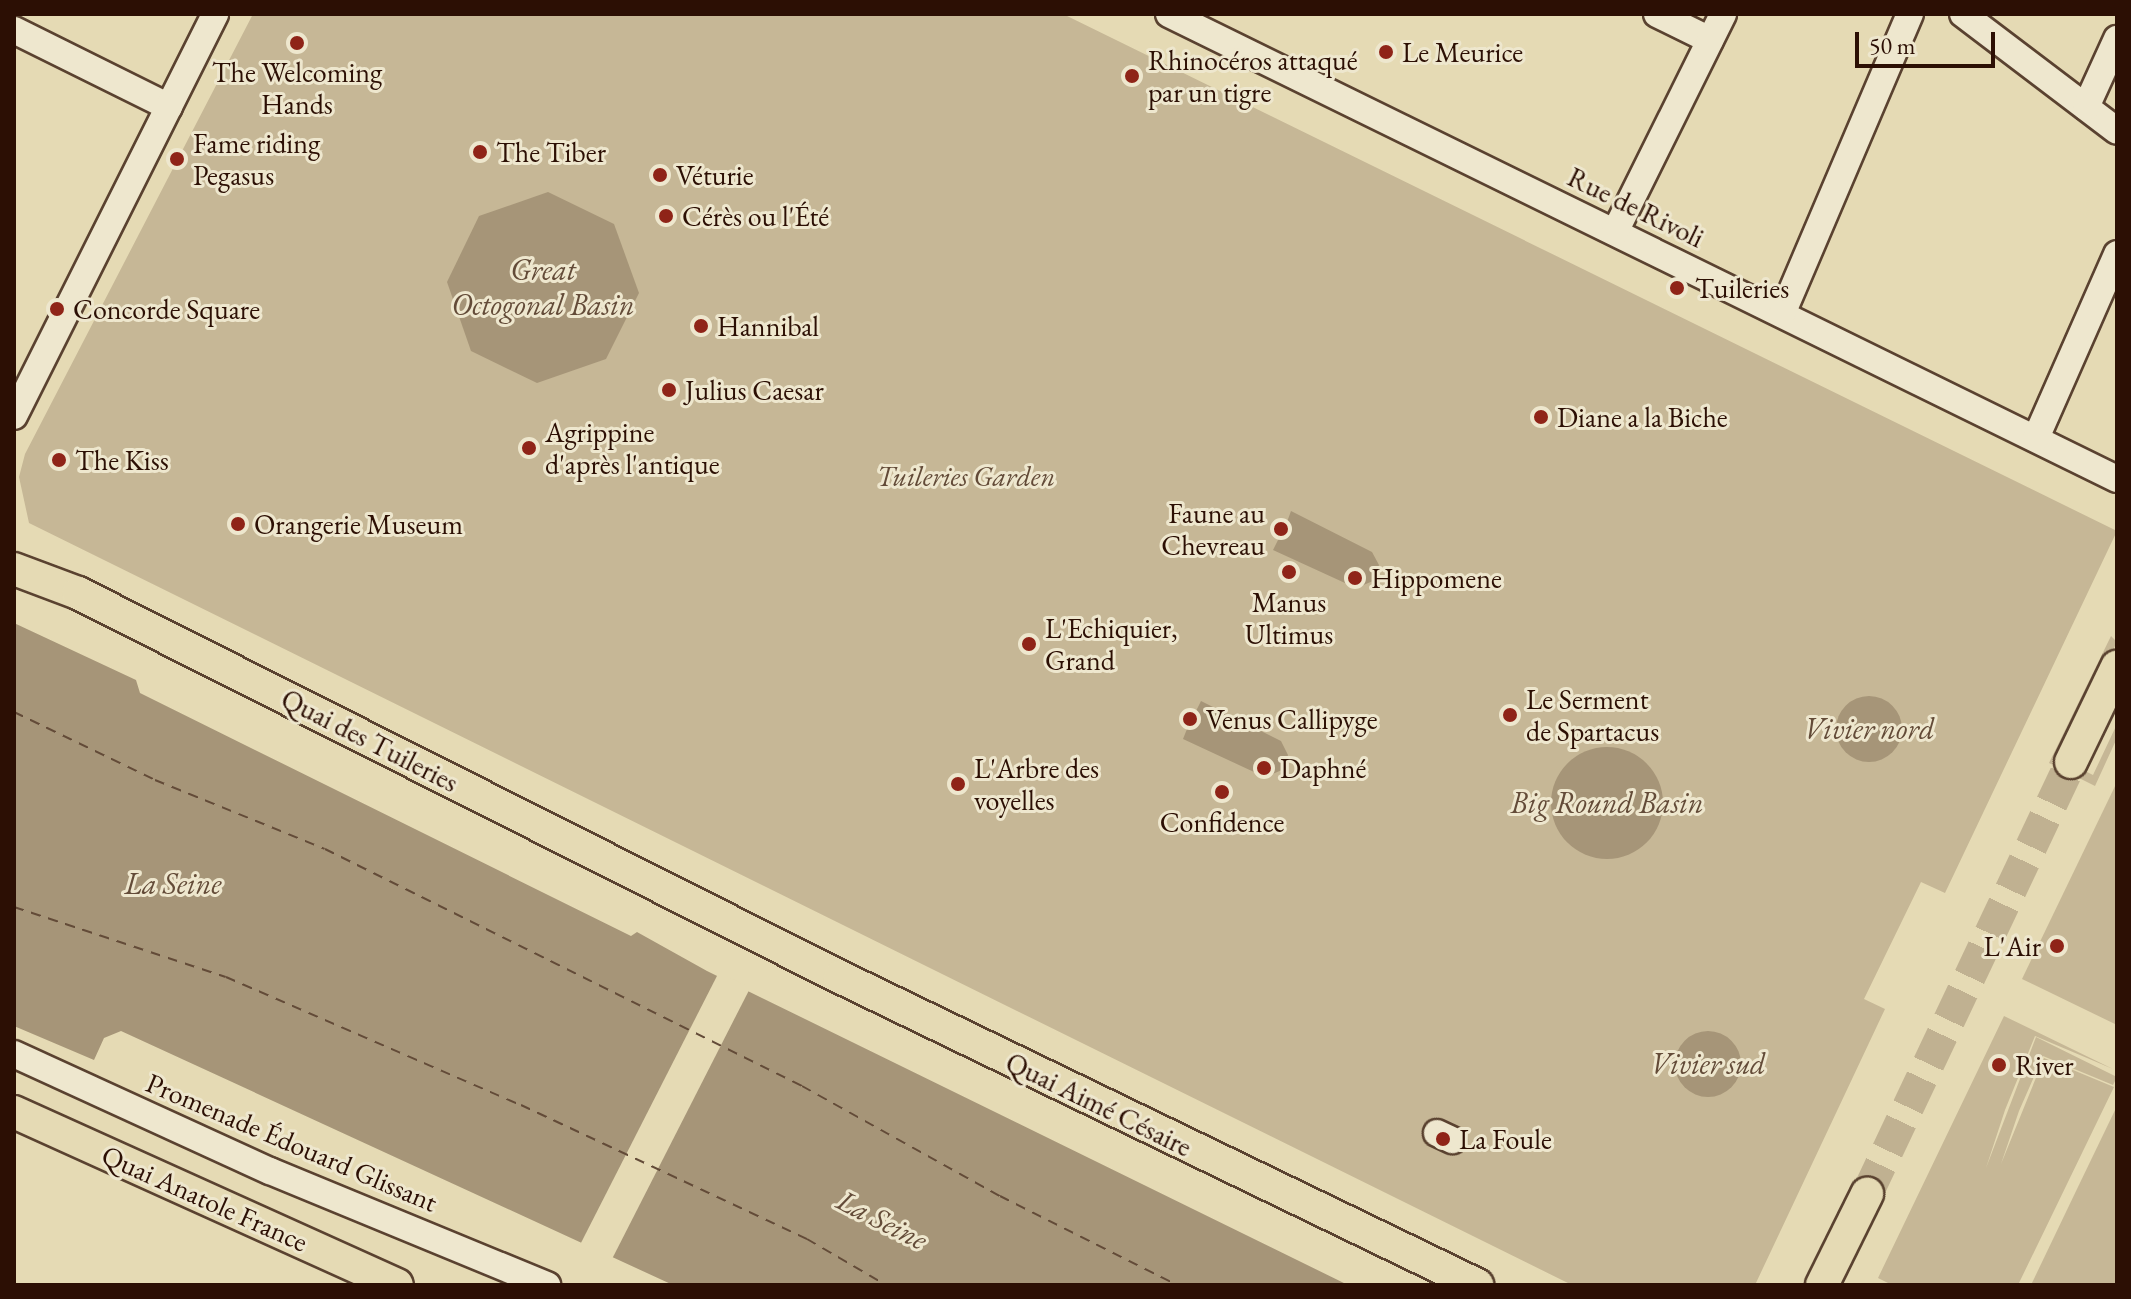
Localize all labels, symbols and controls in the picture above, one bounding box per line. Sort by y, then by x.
scale bar [1859,16,1999,66]
text: 50 m [1869,30,1916,61]
marker: The Welcoming Hands [288,34,306,52]
place label: Le Meurice [1402,35,1523,69]
place label: Rhinocéros attaqué par un tigre [1148,43,1358,109]
marker: Le Meurice [1377,43,1395,61]
place label: The Welcoming Hands [212,55,382,121]
marker: Rhinocéros attaqué par un tigre [1123,67,1141,85]
place label: Fame riding Pegasus [193,126,320,192]
place label: The Tiber [496,135,606,169]
marker: The Tiber [471,143,489,161]
marker: Fame riding Pegasus [168,150,186,168]
place label: Véturie [676,158,754,192]
street label: Rue de Rivoli [1562,160,1710,254]
marker: Véturie [651,166,669,184]
place label: Cérès ou l'Été [682,199,829,233]
marker: Cérès ou l'Été [657,207,675,225]
water label: Great Octogonal Basin [451,252,635,322]
place label: Tuileries [1695,271,1789,305]
marker: Tuileries [1666,277,1688,299]
place label: Concorde Square [73,292,260,326]
marker: Concorde Square [48,300,66,318]
place label: Hannibal [717,309,819,343]
marker: Hannibal [692,317,710,335]
place label: Julius Caesar [685,373,824,407]
marker: Julius Caesar [660,381,678,399]
place label: Diane a la Biche [1557,400,1728,434]
marker: Diane a la Biche [1532,408,1550,426]
place label: Agrippine d'après l'antique [545,415,720,481]
marker: Agrippine d'après l'antique [520,439,538,457]
place label: The Kiss [75,443,169,477]
marker: The Kiss [50,451,68,469]
park label: Tuileries Garden [877,459,1055,493]
place label: Faune au Chevreau [1161,496,1265,562]
place label: Orangerie Museum [254,507,463,541]
marker: Orangerie Museum [229,515,247,533]
marker: Faune au Chevreau [1272,520,1290,538]
place label: Hippomene [1371,561,1502,595]
marker: Manus Ultimus [1280,563,1298,581]
marker: Hippomene [1346,569,1364,587]
place label: Manus Ultimus [1245,585,1333,651]
place label: L'Echiquier, Grand [1045,611,1178,677]
marker: L'Echiquier, Grand [1020,635,1038,653]
street label: Quai des Tuileries [276,681,464,799]
place label: Le Serment de Spartacus [1526,682,1659,748]
place label: Venus Callipyge [1206,702,1378,736]
marker: Le Serment de Spartacus [1501,706,1519,724]
marker: Venus Callipyge [1181,710,1199,728]
water label: Vivier nord [1804,711,1934,747]
place label: L'Arbre des voyelles [974,751,1099,817]
place label: Daphné [1280,751,1367,785]
marker: Daphné [1255,759,1273,777]
marker: L'Arbre des voyelles [949,775,967,793]
marker: Confidence [1213,783,1231,801]
water label: Big Round Basin [1511,785,1703,821]
place label: Confidence [1160,805,1284,839]
water label: La Seine [125,866,221,902]
place label: L'Air [1983,929,2041,963]
marker: L'Air [2048,937,2066,955]
street label: Quai Aimé Césaire [1001,1045,1197,1163]
water label: Vivier sud [1650,1046,1766,1082]
place label: River [2015,1048,2074,1082]
marker: River [1990,1056,2008,1074]
street label: Promenade Édouard Glissant [141,1065,443,1219]
place label: La Foule [1459,1122,1552,1156]
marker: La Foule [1434,1130,1452,1148]
street label: Quai Anatole France [97,1138,313,1258]
water label: La Seine [831,1182,933,1258]

